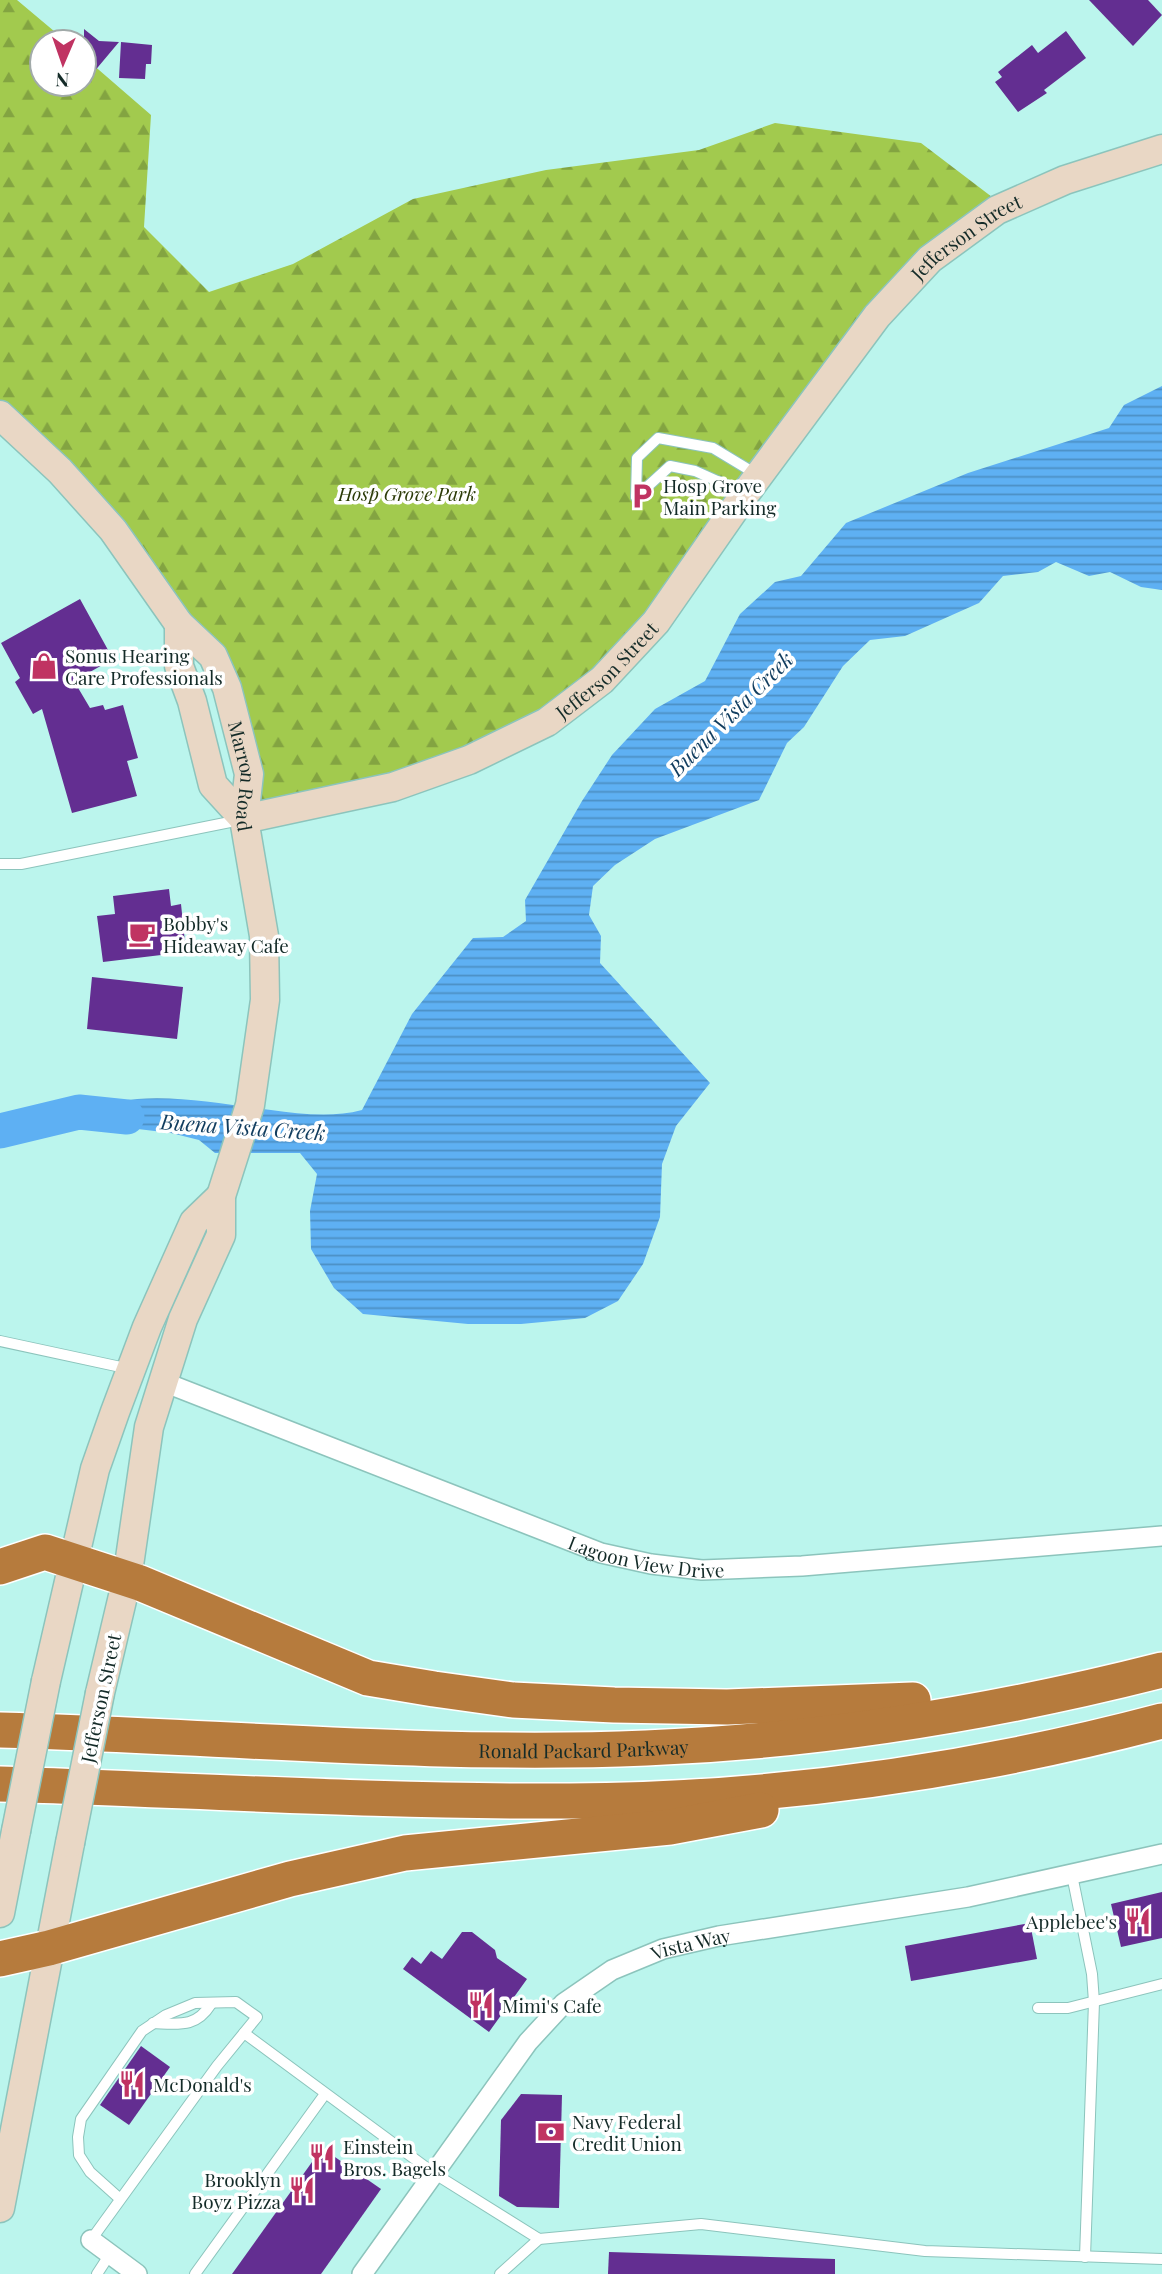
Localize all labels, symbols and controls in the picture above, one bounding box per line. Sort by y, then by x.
north arrow [28,28,98,98]
text: N [55,68,70,94]
street label: Jefferson Street [904,188,1026,286]
place label: Hosp Grove Main Parking [663,472,776,520]
park label: Hosp Grove Park [337,480,476,506]
parking icon: Hosp Grove Main Parking [627,481,657,511]
street label: Jefferson Street [549,615,663,725]
place label: Sonus Hearing Care Professionals [65,642,223,690]
water label: Buena Vista Creek [661,645,798,782]
shop icon: Sonus Hearing Care Professionals [29,651,59,681]
street label: Marron Road [223,718,262,833]
place label: Bobby's Hideaway Cafe [163,910,289,958]
cafe icon: Bobby's Hideaway Cafe [127,919,157,949]
water label: Buena Vista Creek [159,1106,326,1146]
street label: Lagoon View Drive [565,1529,725,1583]
street label: Jefferson Street [73,1631,126,1766]
street label: Ronald Packard Parkway [478,1733,690,1763]
restaurant icon: Applebee's [1123,1906,1153,1936]
place label: Applebee's [1025,1908,1117,1934]
street label: Vista Way [646,1921,732,1966]
restaurant icon: Mimi's Cafe [466,1990,496,2020]
place label: Mimi's Cafe [502,1992,602,2018]
restaurant icon: McDonald's [117,2069,147,2099]
place label: McDonald's [153,2071,252,2097]
place label: Navy Federal Credit Union [572,2108,682,2156]
bank icon: Navy Federal Credit Union [536,2117,566,2147]
place label: Einstein Bros. Bagels [343,2133,446,2181]
restaurant icon: Einstein Bros. Bagels [307,2142,337,2172]
place label: Brooklyn Boyz Pizza [191,2166,282,2214]
restaurant icon: Brooklyn Boyz Pizza [287,2175,317,2205]

